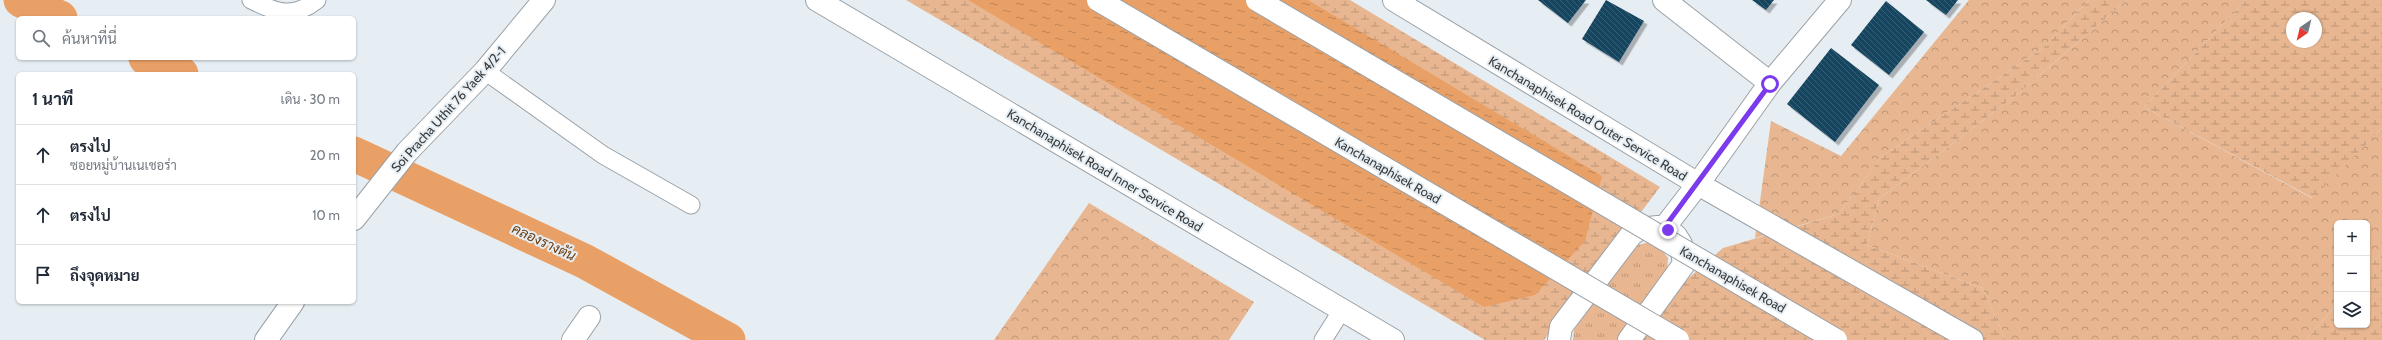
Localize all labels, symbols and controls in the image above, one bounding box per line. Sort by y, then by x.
north arrow [2286,12,2322,48]
search box [16,16,356,60]
icon: search [30,27,52,49]
text: ค้นหาที่นี่ [62,30,117,48]
street label: Soi Pracha Uthit 76 Yaek 4/2-1 [387,43,509,175]
street label: Kanchanaphisek Road Outer Service Road [1486,52,1690,184]
route start [1761,75,1779,93]
text: 1 นาที [32,89,73,109]
text: เดิน · 30 m [281,91,340,107]
street label: Kanchanaphisek Road Inner Service Road [1004,105,1206,235]
street label: Kanchanaphisek Road [1332,133,1444,207]
text: ตรงไป [70,138,111,156]
icon: ahead [32,144,54,166]
text: 20 m [310,147,340,163]
text: ซอยหมู่บ้านเนเชอร่า [70,157,177,173]
icon: ahead [32,204,54,226]
text: ตรงไป [70,207,111,225]
text: 10 m [312,207,340,223]
water label: คลองรางตัน [509,219,579,265]
map controls [2334,220,2370,328]
button: + [2334,220,2370,256]
route end [1659,221,1677,239]
street label: Kanchanaphisek Road [1677,242,1789,316]
button: − [2334,256,2370,292]
icon: arrive [32,264,54,286]
text: ถึงจุดหมาย [70,267,140,285]
button: layers [2334,292,2370,328]

